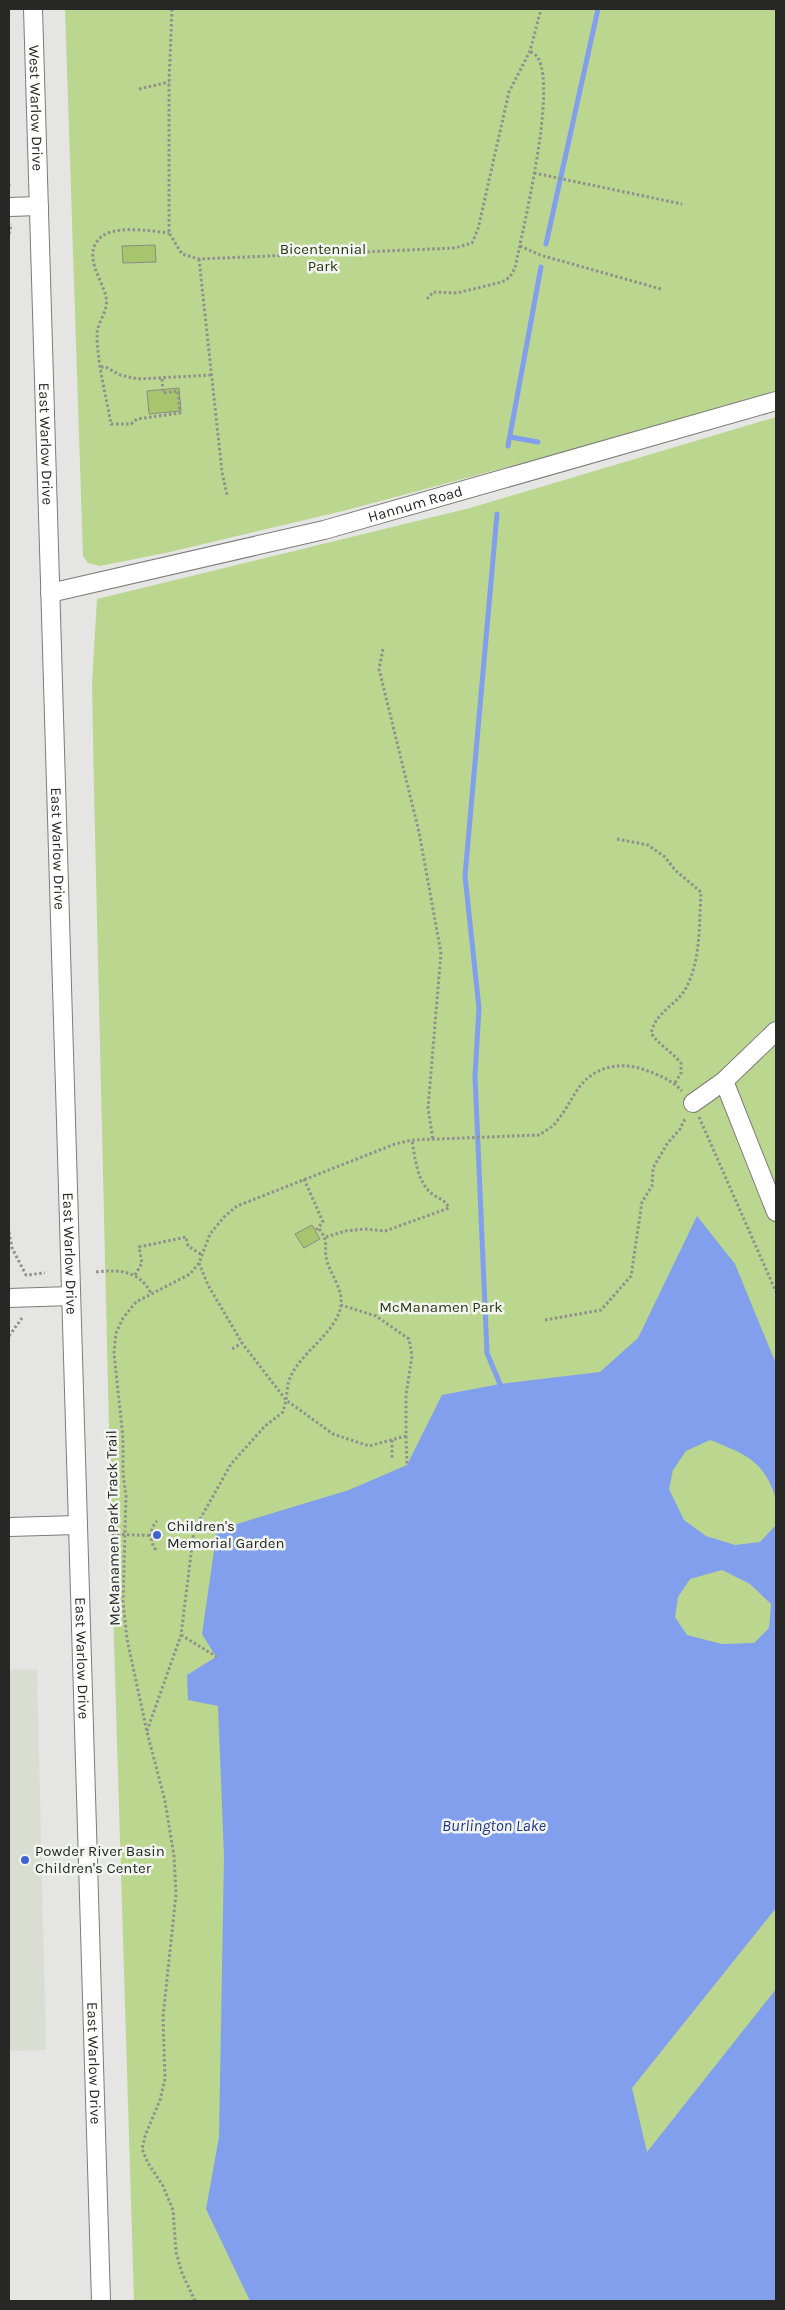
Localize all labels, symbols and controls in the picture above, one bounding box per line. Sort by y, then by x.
street label: West Warlow Drive [25,45,47,171]
park label: Bicentennial Park [280,240,366,275]
street label: East Warlow Drive [35,382,57,505]
street label: Hannum Road [366,482,465,526]
street label: East Warlow Drive [47,787,69,910]
street label: East Warlow Drive [59,1192,81,1315]
park label: McManamen Park [379,1298,503,1316]
street label: McManamen Park Track Trail [102,1430,124,1626]
place label: Children's Memorial Garden [167,1517,285,1552]
marker: Children's Memorial Garden [151,1529,163,1541]
street label: East Warlow Drive [71,1597,93,1720]
water label: Burlington Lake [442,1816,547,1835]
place label: Powder River Basin Children's Center [35,1842,165,1877]
marker: Powder River Basin Children's Center [19,1854,31,1866]
street label: East Warlow Drive [83,2002,105,2125]

